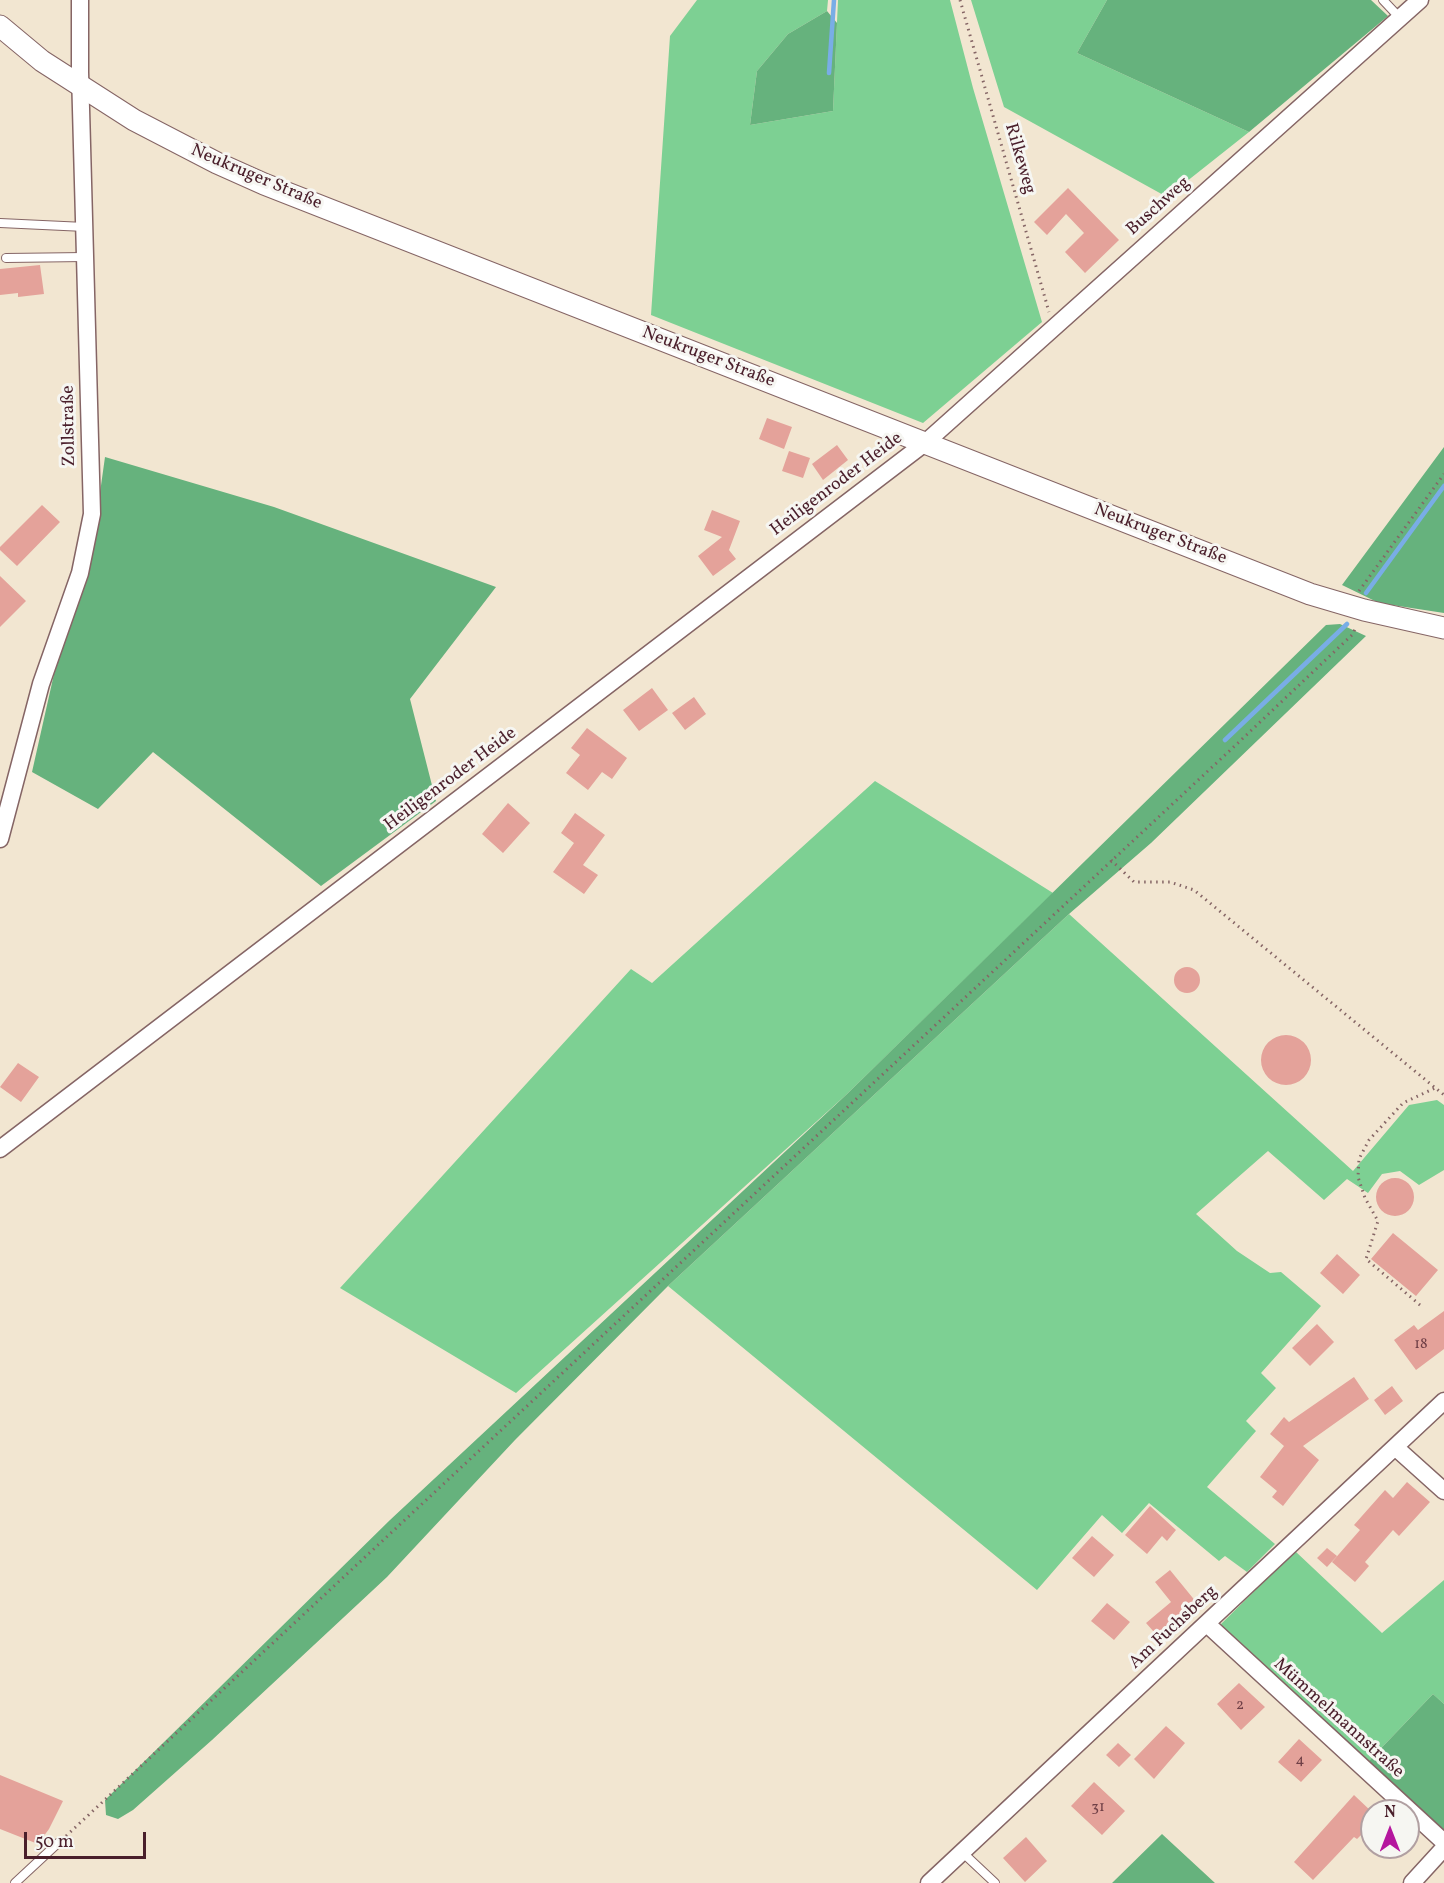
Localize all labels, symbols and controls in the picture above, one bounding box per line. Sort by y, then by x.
street label: Rilkeweg [999,121,1039,197]
street label: Neukruger Straße [187,141,325,215]
street label: Buschweg [1123,173,1195,241]
street label: Neukruger Straße [639,323,777,393]
street label: Zollstraße [58,385,82,467]
street label: Heiligenroder Heide [767,428,907,542]
street label: Neukruger Straße [1091,500,1229,570]
street label: Heiligenroder Heide [381,723,521,837]
house number: 18 [1414,1336,1428,1354]
street label: Am Fuchsberg [1125,1582,1223,1674]
street label: Mümmelmannstraße [1268,1655,1408,1783]
house number: 2 [1236,1697,1244,1715]
house number: 4 [1296,1752,1304,1770]
house number: 31 [1091,1799,1105,1817]
north arrow [1360,1799,1420,1859]
text: N [1384,1802,1396,1824]
scale bar [27,1820,148,1858]
text: 50 m [35,1830,74,1855]

